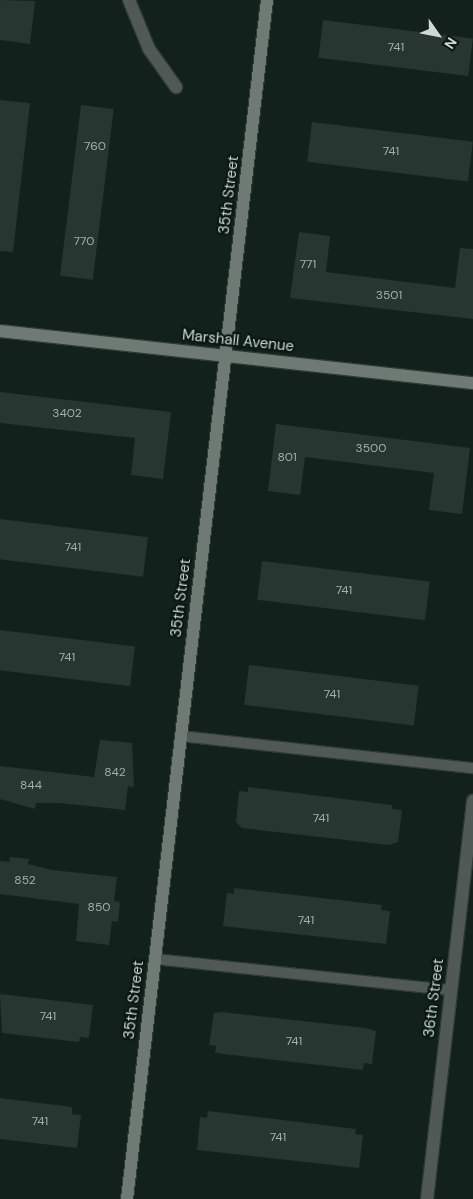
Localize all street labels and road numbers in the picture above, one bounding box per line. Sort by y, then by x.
street label: 35th Street [215,155,243,235]
street label: Marshall Avenue [181,326,295,356]
street label: 35th Street [167,558,195,638]
street label: 36th Street [420,958,448,1038]
street label: 35th Street [120,960,148,1040]

